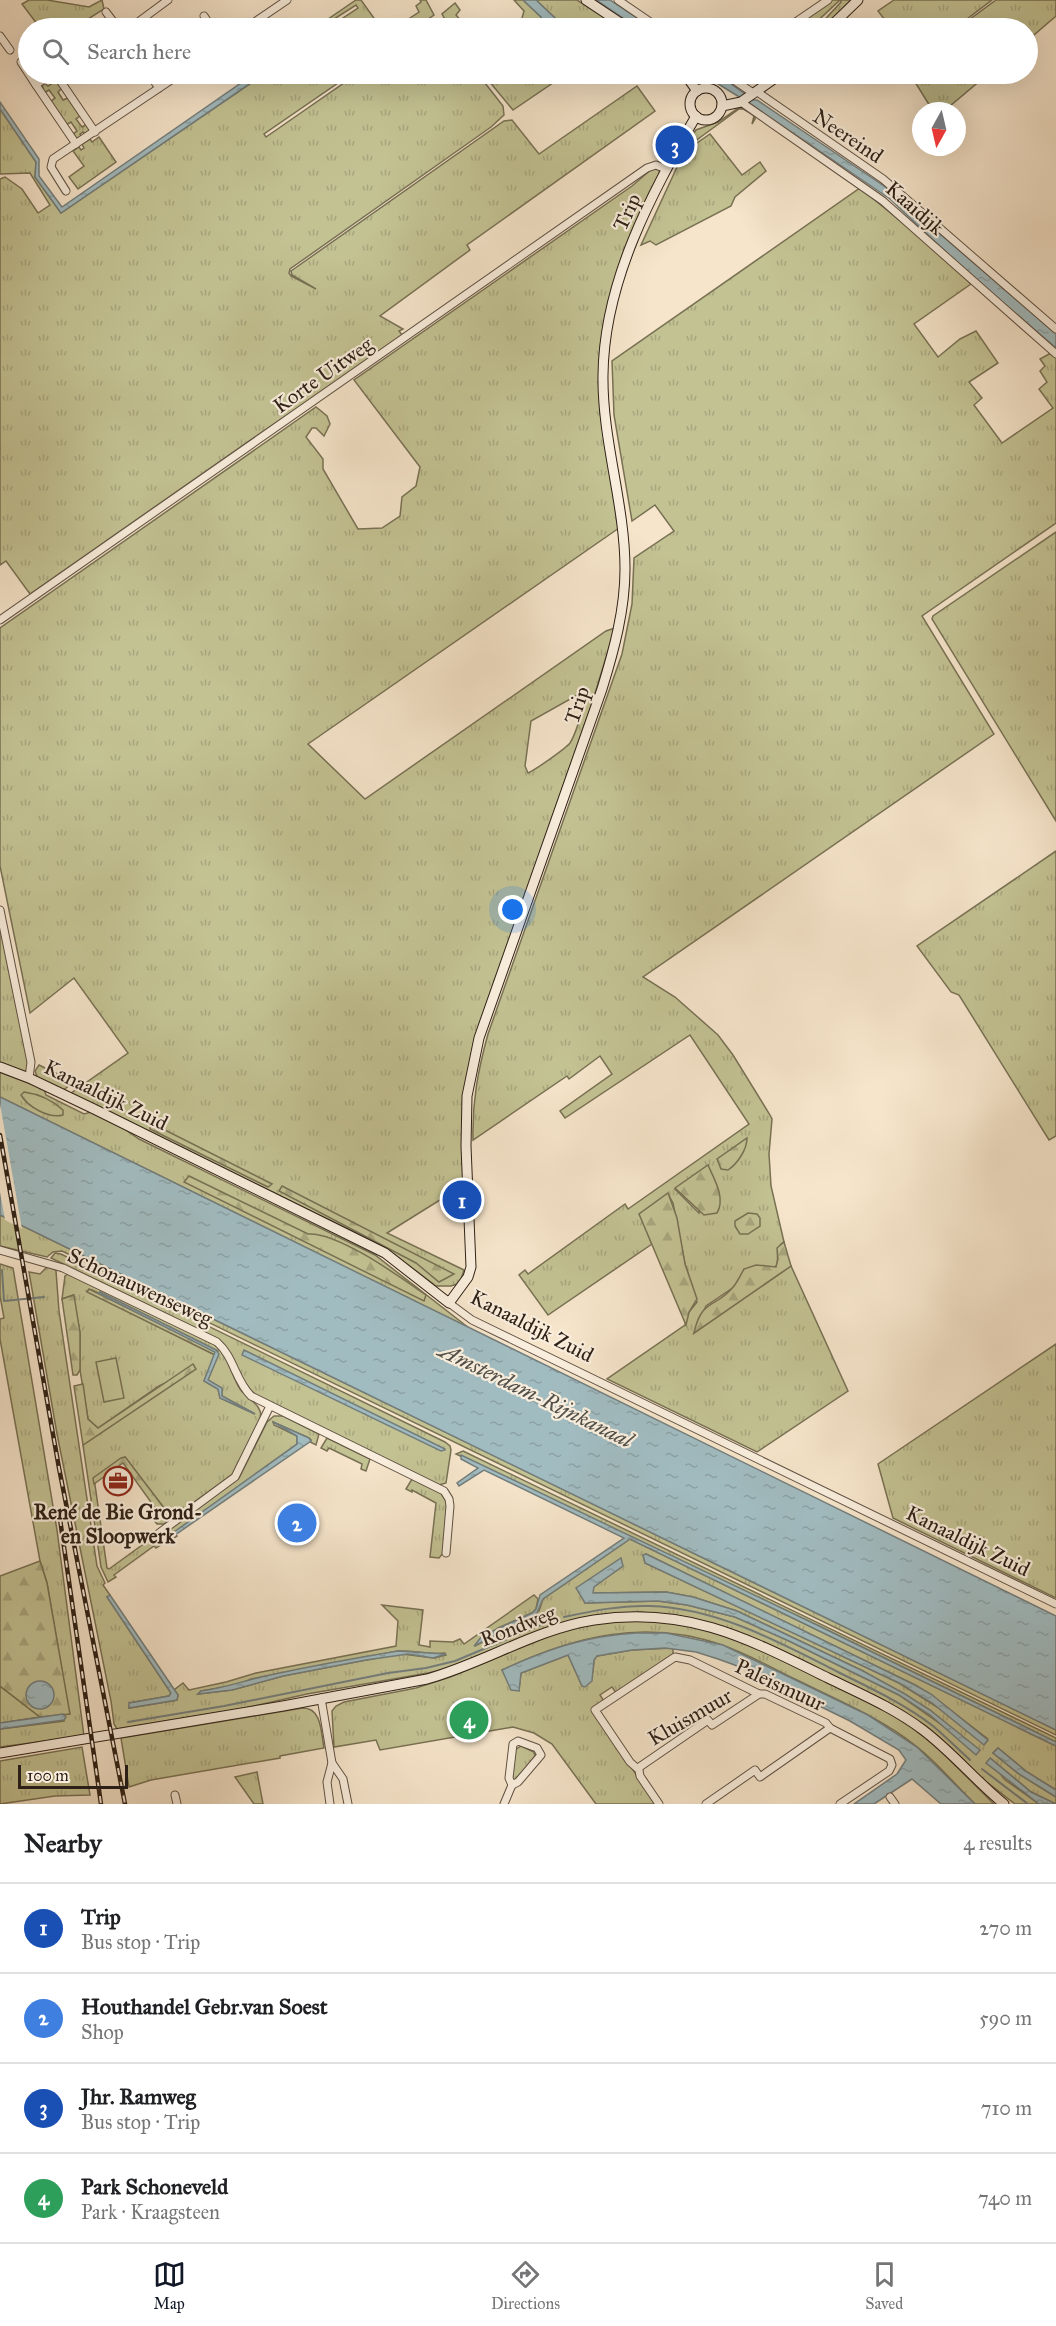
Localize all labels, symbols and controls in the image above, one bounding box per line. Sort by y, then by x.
search box [18,18,1038,84]
icon: search [39,35,72,68]
text: Search here [87,38,191,65]
north arrow [912,102,966,156]
street label: Neereind [808,103,888,169]
pin: 3 [656,122,694,168]
street label: Kaaidijk [880,175,950,241]
street label: Trip [607,189,647,235]
street label: Korte Uitweg [268,331,378,419]
street label: Trip [559,683,595,727]
your location [498,895,527,924]
street label: Kanaaldijk Zuid [40,1054,173,1136]
pin: 1 [442,1178,482,1222]
street label: Schonauwenseweg [63,1242,217,1332]
street label: Kanaaldijk Zuid [466,1284,598,1368]
water label: Amsterdam-Rijnkanaal [433,1335,639,1455]
office icon: René de Bie Grond- en Sloopwerk [102,1465,134,1497]
place label: René de Bie Grond- en Sloopwerk [34,1499,202,1549]
pin: 2 [278,1500,316,1546]
street label: Kanaaldijk Zuid [902,1500,1035,1582]
street label: Rondweg [476,1600,560,1652]
street label: Paleismuur [731,1653,829,1717]
street label: Kluismuur [643,1682,737,1751]
pin: 4 [450,1698,488,1742]
scale bar [18,1762,128,1790]
text: 100 m [27,1766,69,1785]
text: Nearby [24,1827,102,1859]
text: 4 results [963,1831,1032,1855]
text: Trip [81,1903,121,1930]
text: 1 [40,1916,47,1940]
text: 270 m [979,1916,1032,1940]
text: Bus stop · Trip [81,1930,200,1954]
text: Houthandel Gebr.van Soest [81,1993,328,2020]
text: 2 [39,2006,48,2030]
text: 590 m [979,2006,1032,2030]
text: Shop [81,2020,124,2044]
text: Jhr. Ramweg [81,2083,196,2110]
text: 3 [40,2096,48,2120]
text: 710 m [981,2096,1032,2120]
text: Bus stop · Trip [81,2110,200,2134]
text: Park Schoneveld [81,2173,228,2200]
text: 4 [38,2186,49,2210]
text: 740 m [978,2186,1032,2210]
text: Park · Kraagsteen [81,2200,220,2224]
tab: Map [153,2258,186,2313]
tab: Directions [491,2258,560,2313]
tab: Saved [865,2258,903,2313]

